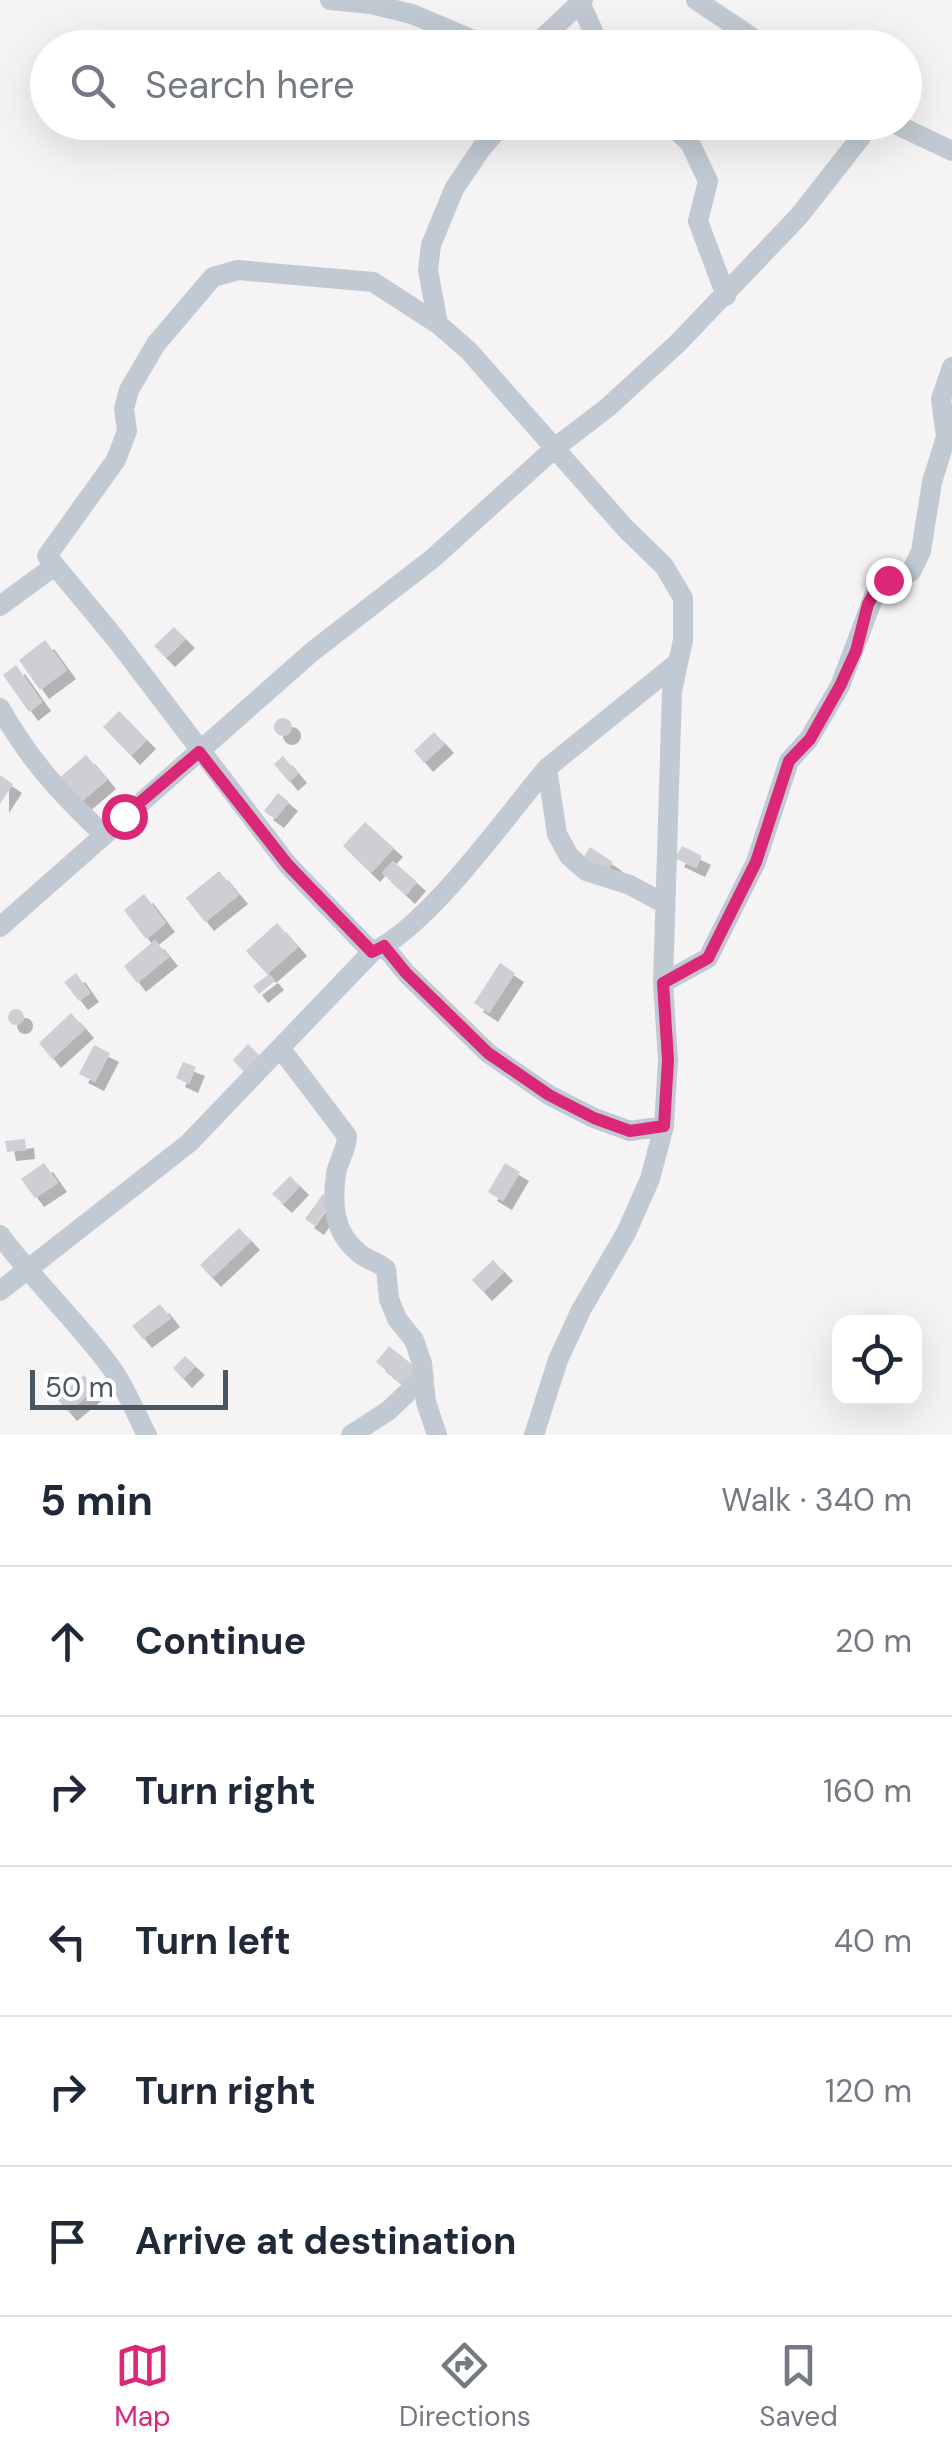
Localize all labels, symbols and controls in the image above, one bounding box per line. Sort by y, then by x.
search box [30,30,922,140]
icon: search [65,58,120,113]
text: Search here [145,60,355,110]
route end [866,558,912,604]
route start [102,794,148,840]
map controls [832,1315,922,1405]
button: locate [832,1315,922,1405]
scale bar [30,1365,228,1410]
text: 50 m [45,1369,114,1406]
text: 5 min [40,1473,153,1528]
text: Walk · 340 m [721,1479,912,1521]
icon: ahead [40,1614,95,1669]
text: Continue [135,1616,306,1666]
text: 20 m [835,1620,912,1662]
icon: right [40,1764,95,1819]
text: Turn right [135,1766,316,1816]
text: 160 m [823,1770,912,1812]
icon: left [40,1914,95,1969]
text: Turn left [135,1916,291,1966]
text: 40 m [834,1920,912,1962]
icon: right [40,2064,95,2119]
text: Turn right [135,2066,316,2116]
text: 120 m [825,2070,912,2112]
icon: arrive [40,2214,95,2269]
text: Arrive at destination [135,2216,517,2266]
tab: Map [114,2338,171,2435]
tab: Directions [399,2338,531,2435]
tab: Saved [759,2338,838,2435]

